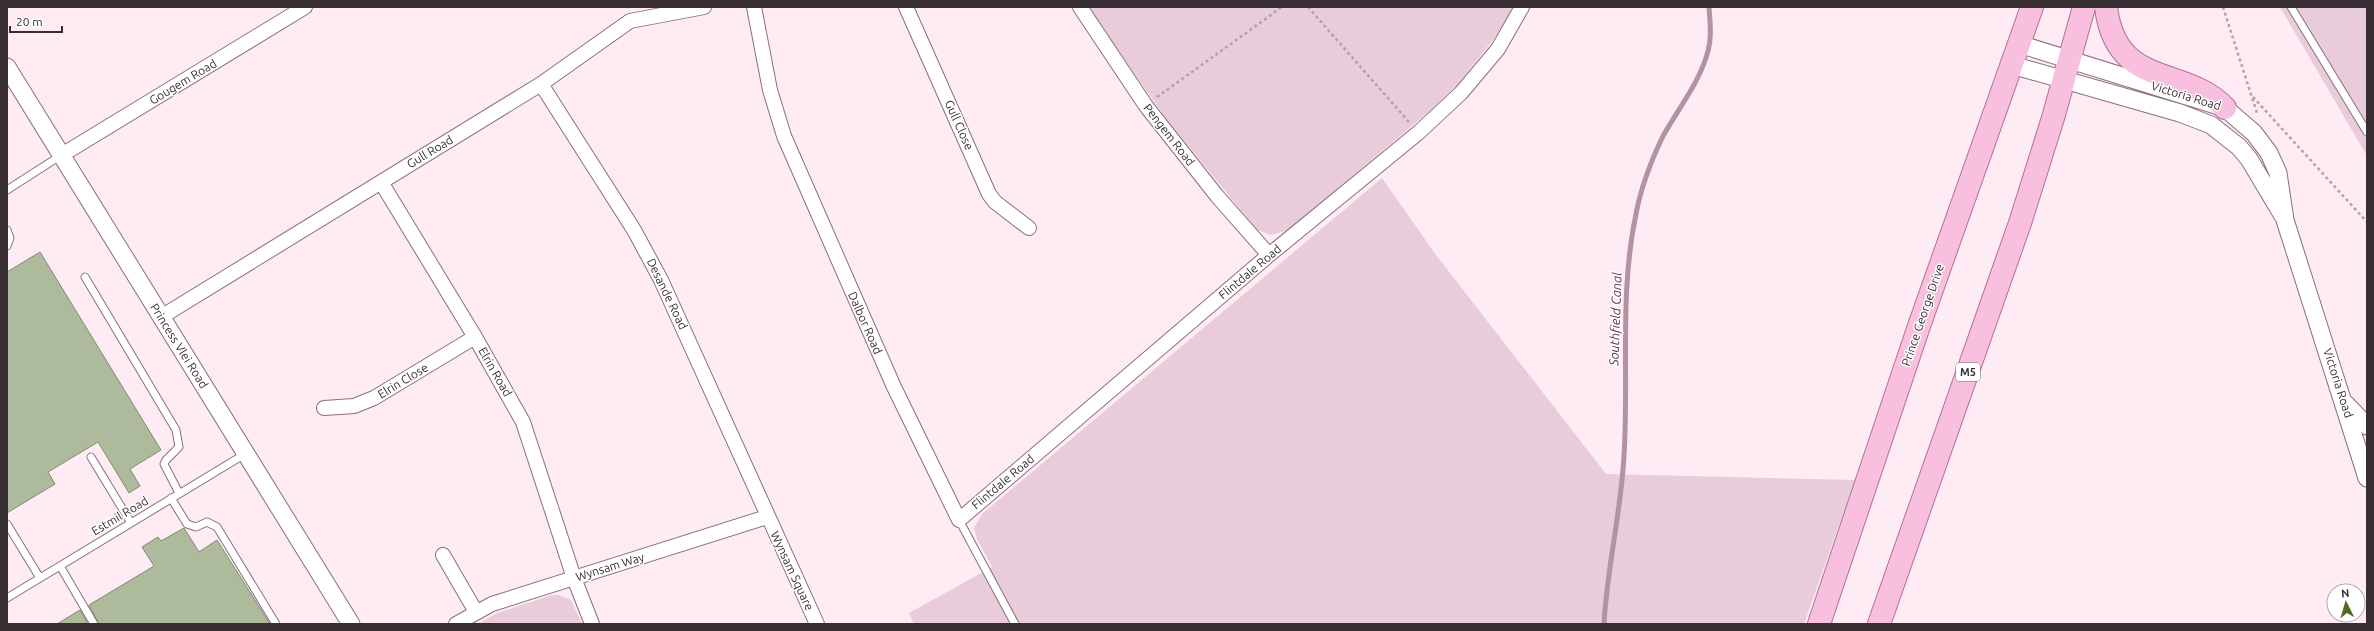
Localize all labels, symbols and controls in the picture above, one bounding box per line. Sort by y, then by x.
scale bar [10,8,62,34]
text: 20 m [16,15,43,28]
street label: Gougem Road [147,56,219,107]
street label: Victoria Road [2150,79,2223,112]
street label: Gull Close [943,98,976,152]
street label: Pengem Road [1141,101,1198,168]
street label: Gull Road [404,133,455,170]
street label: Flintdale Road [1216,242,1283,301]
street label: Desande Road [645,256,690,331]
street label: Prince George Drive [1899,262,1946,368]
water label: Southfield Canal [1606,272,1625,367]
street label: Dalbor Road [846,290,885,356]
street label: Princess Vlei Road [148,301,211,391]
street label: Elrin Road [476,345,515,399]
street label: Victoria Road [2321,346,2356,419]
street label: Elrin Close [375,361,430,401]
road number: M5 [1956,363,1980,381]
street label: Flintdale Road [969,452,1036,511]
street label: Estmil Road [89,494,150,537]
street label: Wynsam Square [768,529,816,612]
street label: Wynsam Way [574,550,646,583]
north arrow [2326,583,2366,623]
text: N [2341,587,2350,599]

